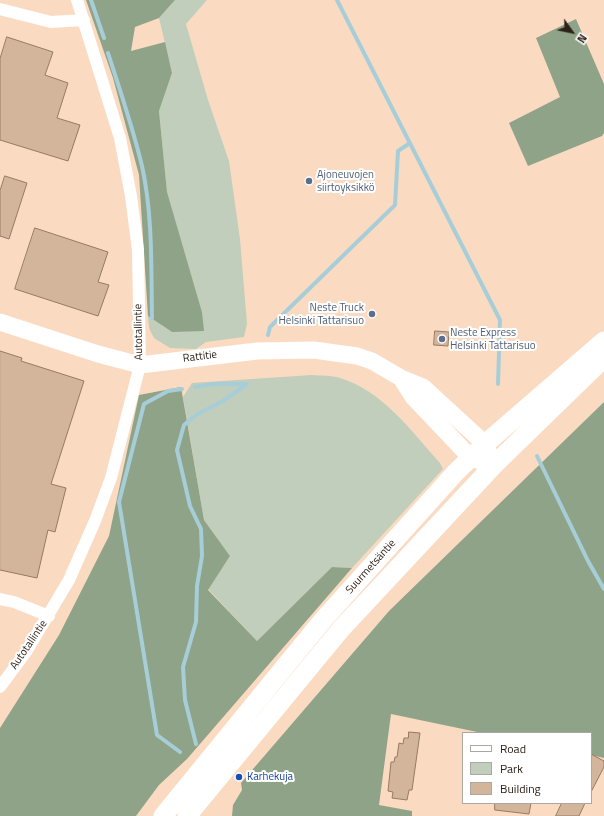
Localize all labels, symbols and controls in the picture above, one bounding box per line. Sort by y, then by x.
north arrow [552,12,592,52]
text: N [573,31,591,46]
place label: Ajoneuvojen siirtoyksikkö [317,168,375,194]
marker: Ajoneuvojen siirtoyksikkö [304,176,314,186]
place label: Neste Truck Helsinki Tattarisuo [278,301,364,327]
street label: Autotallintie [132,304,146,360]
marker: Neste Truck Helsinki Tattarisuo [367,309,377,319]
place label: Neste Express Helsinki Tattarisuo [450,326,536,352]
marker: Neste Express Helsinki Tattarisuo [437,334,447,344]
street label: Rattitie [182,348,218,366]
street label: Suurmetsäntie [343,537,399,597]
street label: Autotallintie [8,618,50,672]
legend [462,732,592,804]
text: Road [500,739,526,758]
text: Park [500,759,523,778]
place label: Karhekuja [247,770,293,784]
marker: Karhekuja [234,772,244,782]
text: Building [500,779,541,798]

